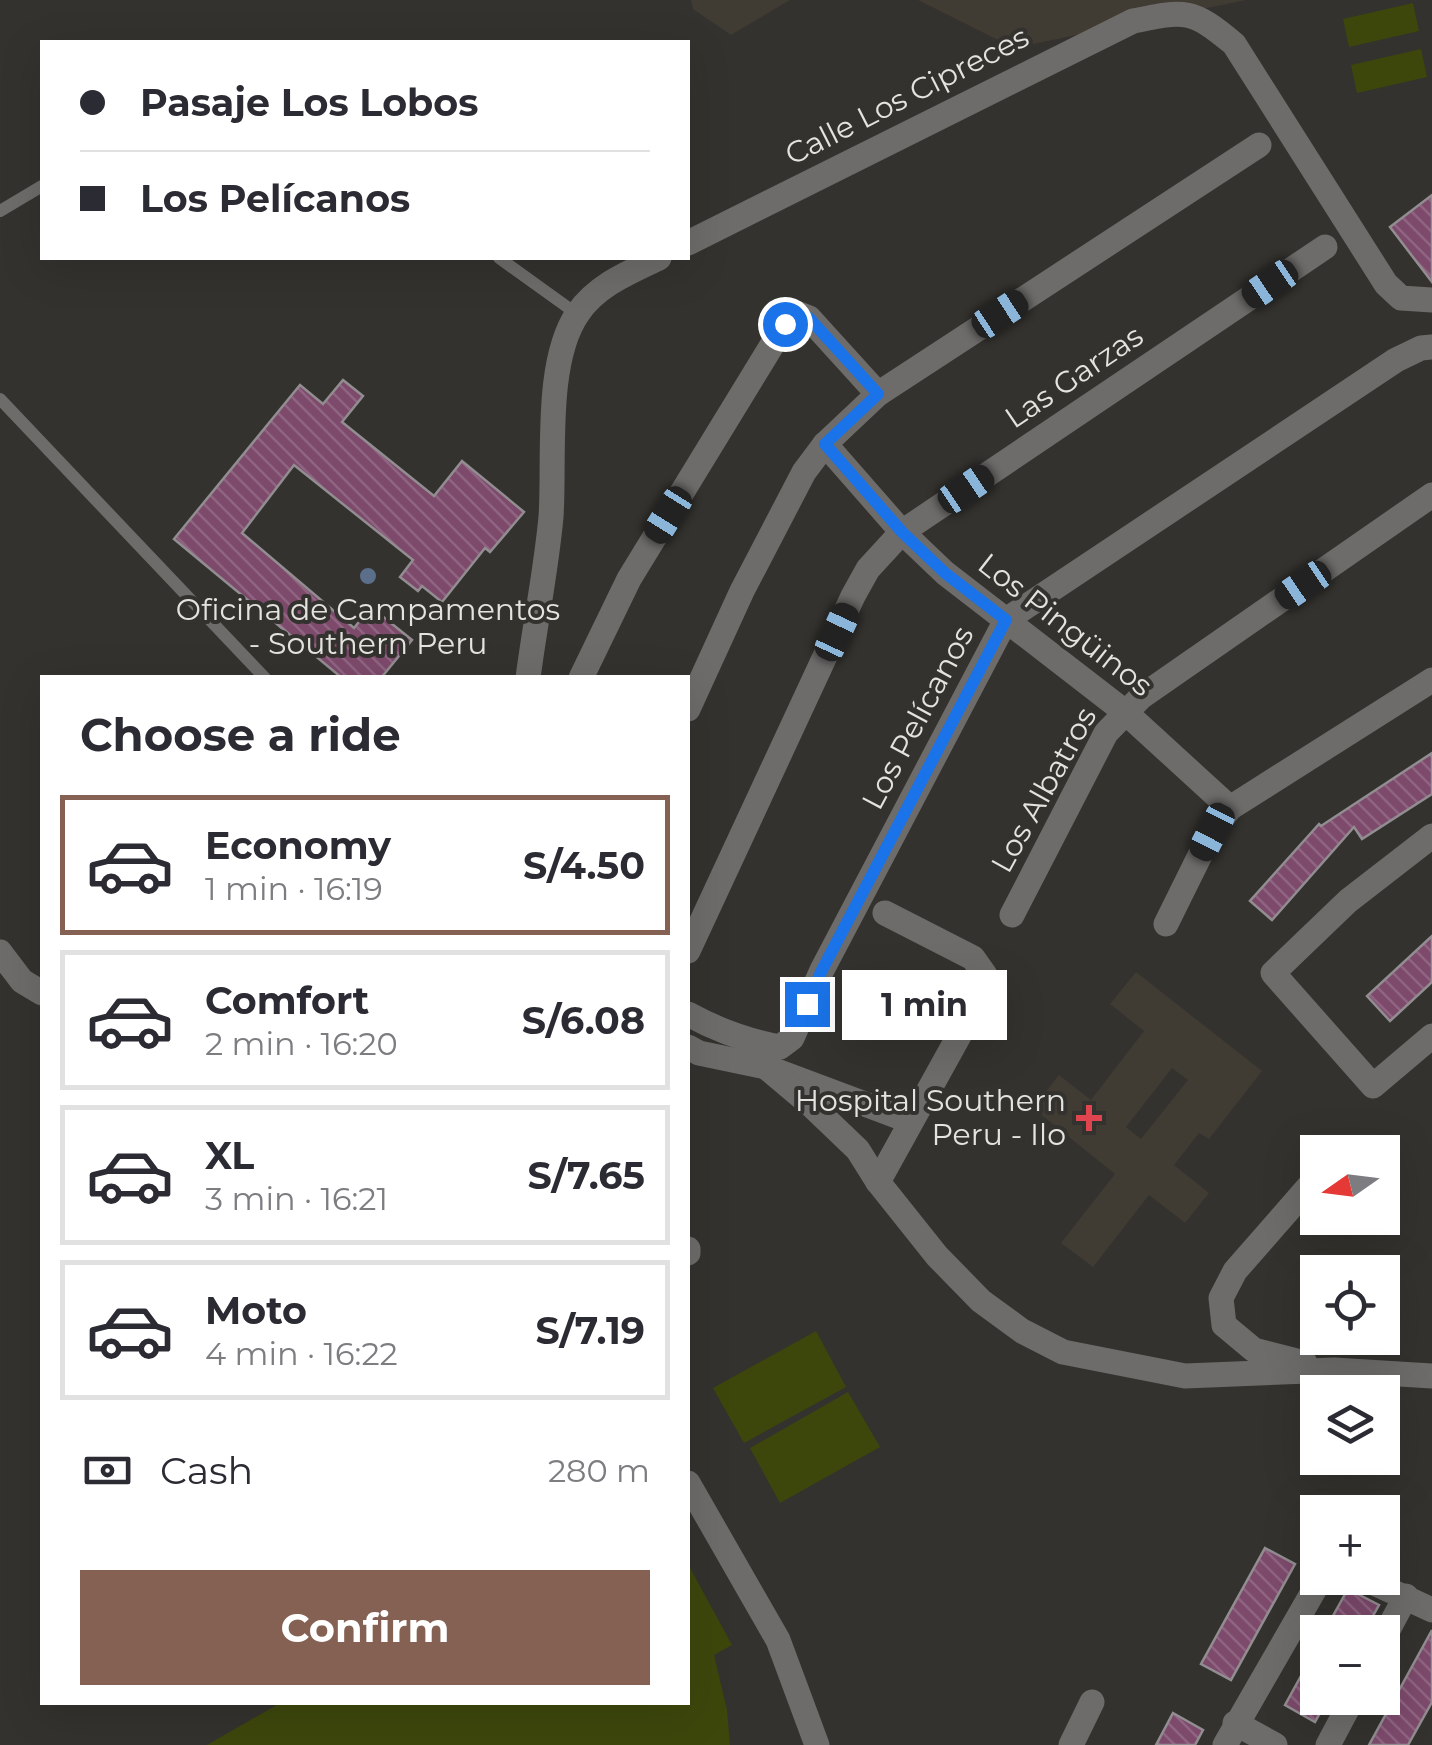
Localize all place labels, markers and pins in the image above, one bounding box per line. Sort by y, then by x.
marker: Oficina de Campamentos - Southern Peru [357,565,379,587]
place label: Oficina de Campamentos - Southern Peru [176,591,560,662]
place label: Hospital Southern Peru - Ilo [795,1082,1066,1153]
marker: Hospital Southern Peru - Ilo [1076,1105,1102,1131]

